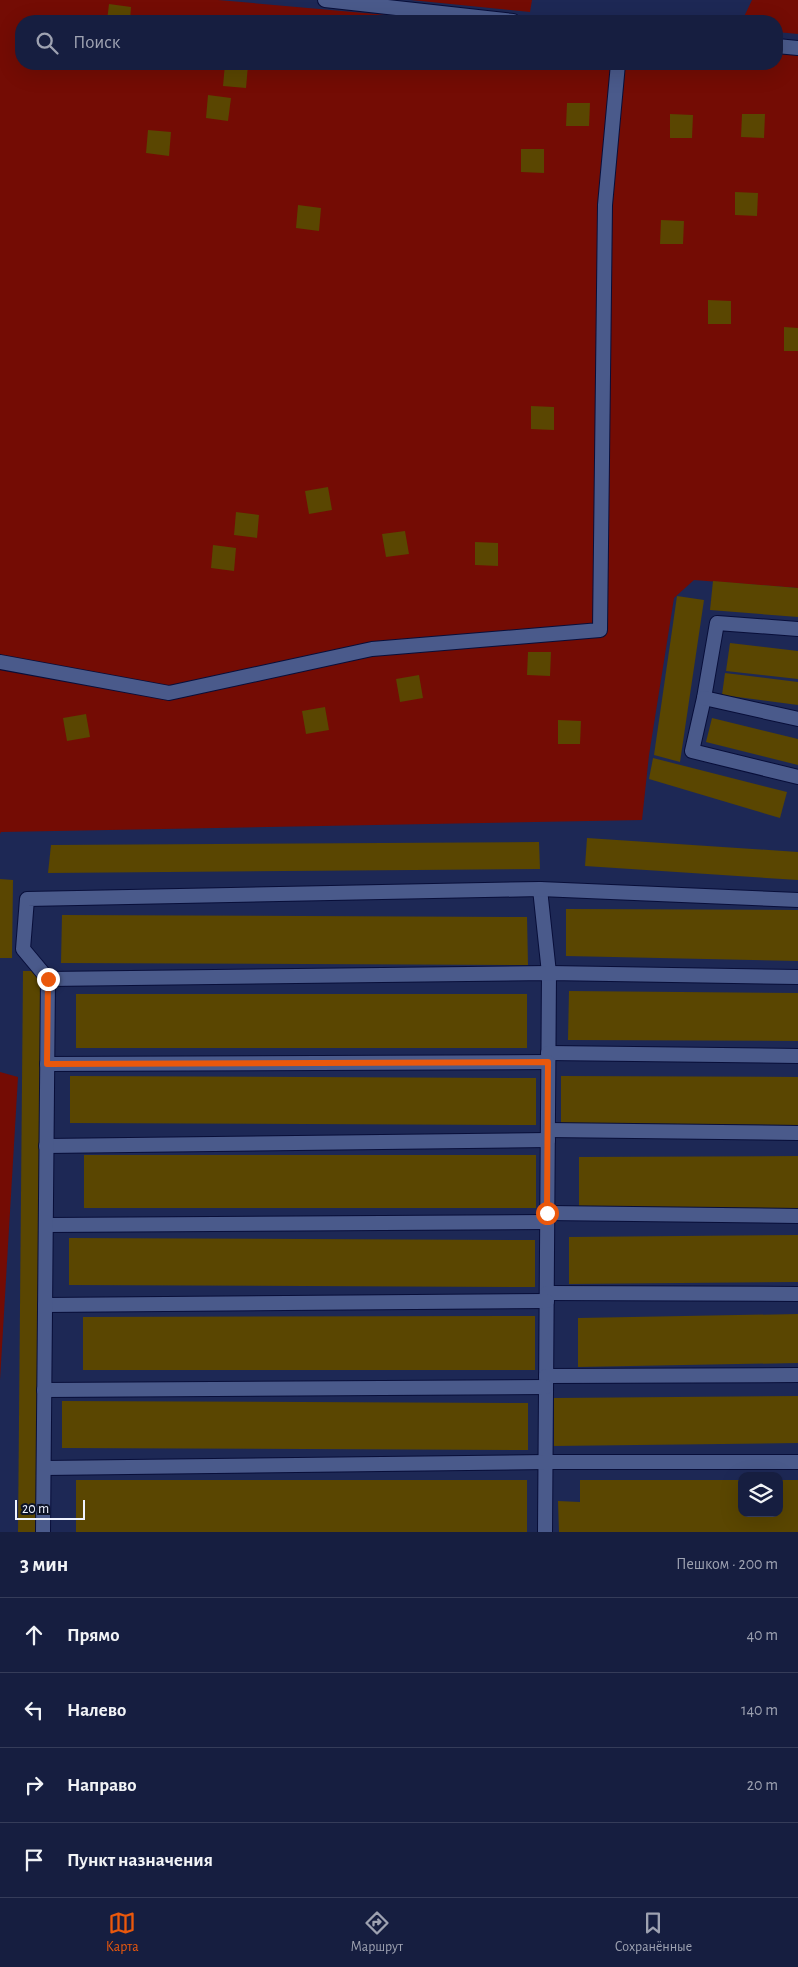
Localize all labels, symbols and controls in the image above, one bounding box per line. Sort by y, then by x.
search box [15,15,783,70]
icon: search [33,29,61,57]
text: Поиск [73,33,120,52]
route end [37,968,60,991]
route start [536,1202,559,1225]
map controls [738,1472,783,1517]
button: layers [738,1472,783,1517]
scale bar [15,1497,85,1520]
text: 20 m [22,1502,49,1516]
text: 3 мин [20,1554,68,1575]
text: Пешком · 200 m [676,1556,778,1572]
icon: ahead [20,1621,48,1649]
text: Прямо [67,1626,120,1645]
text: 40 m [746,1627,778,1643]
icon: left [20,1696,48,1724]
text: Налево [67,1701,126,1720]
text: 140 m [741,1702,778,1718]
icon: right [20,1771,48,1799]
text: Направо [67,1776,137,1795]
text: 20 m [747,1777,778,1793]
icon: arrive [20,1846,48,1874]
text: Пункт назначения [67,1851,213,1870]
tab: Карта [106,1909,139,1956]
tab: Маршрут [350,1909,403,1956]
tab: Сохранённые [615,1909,692,1956]

